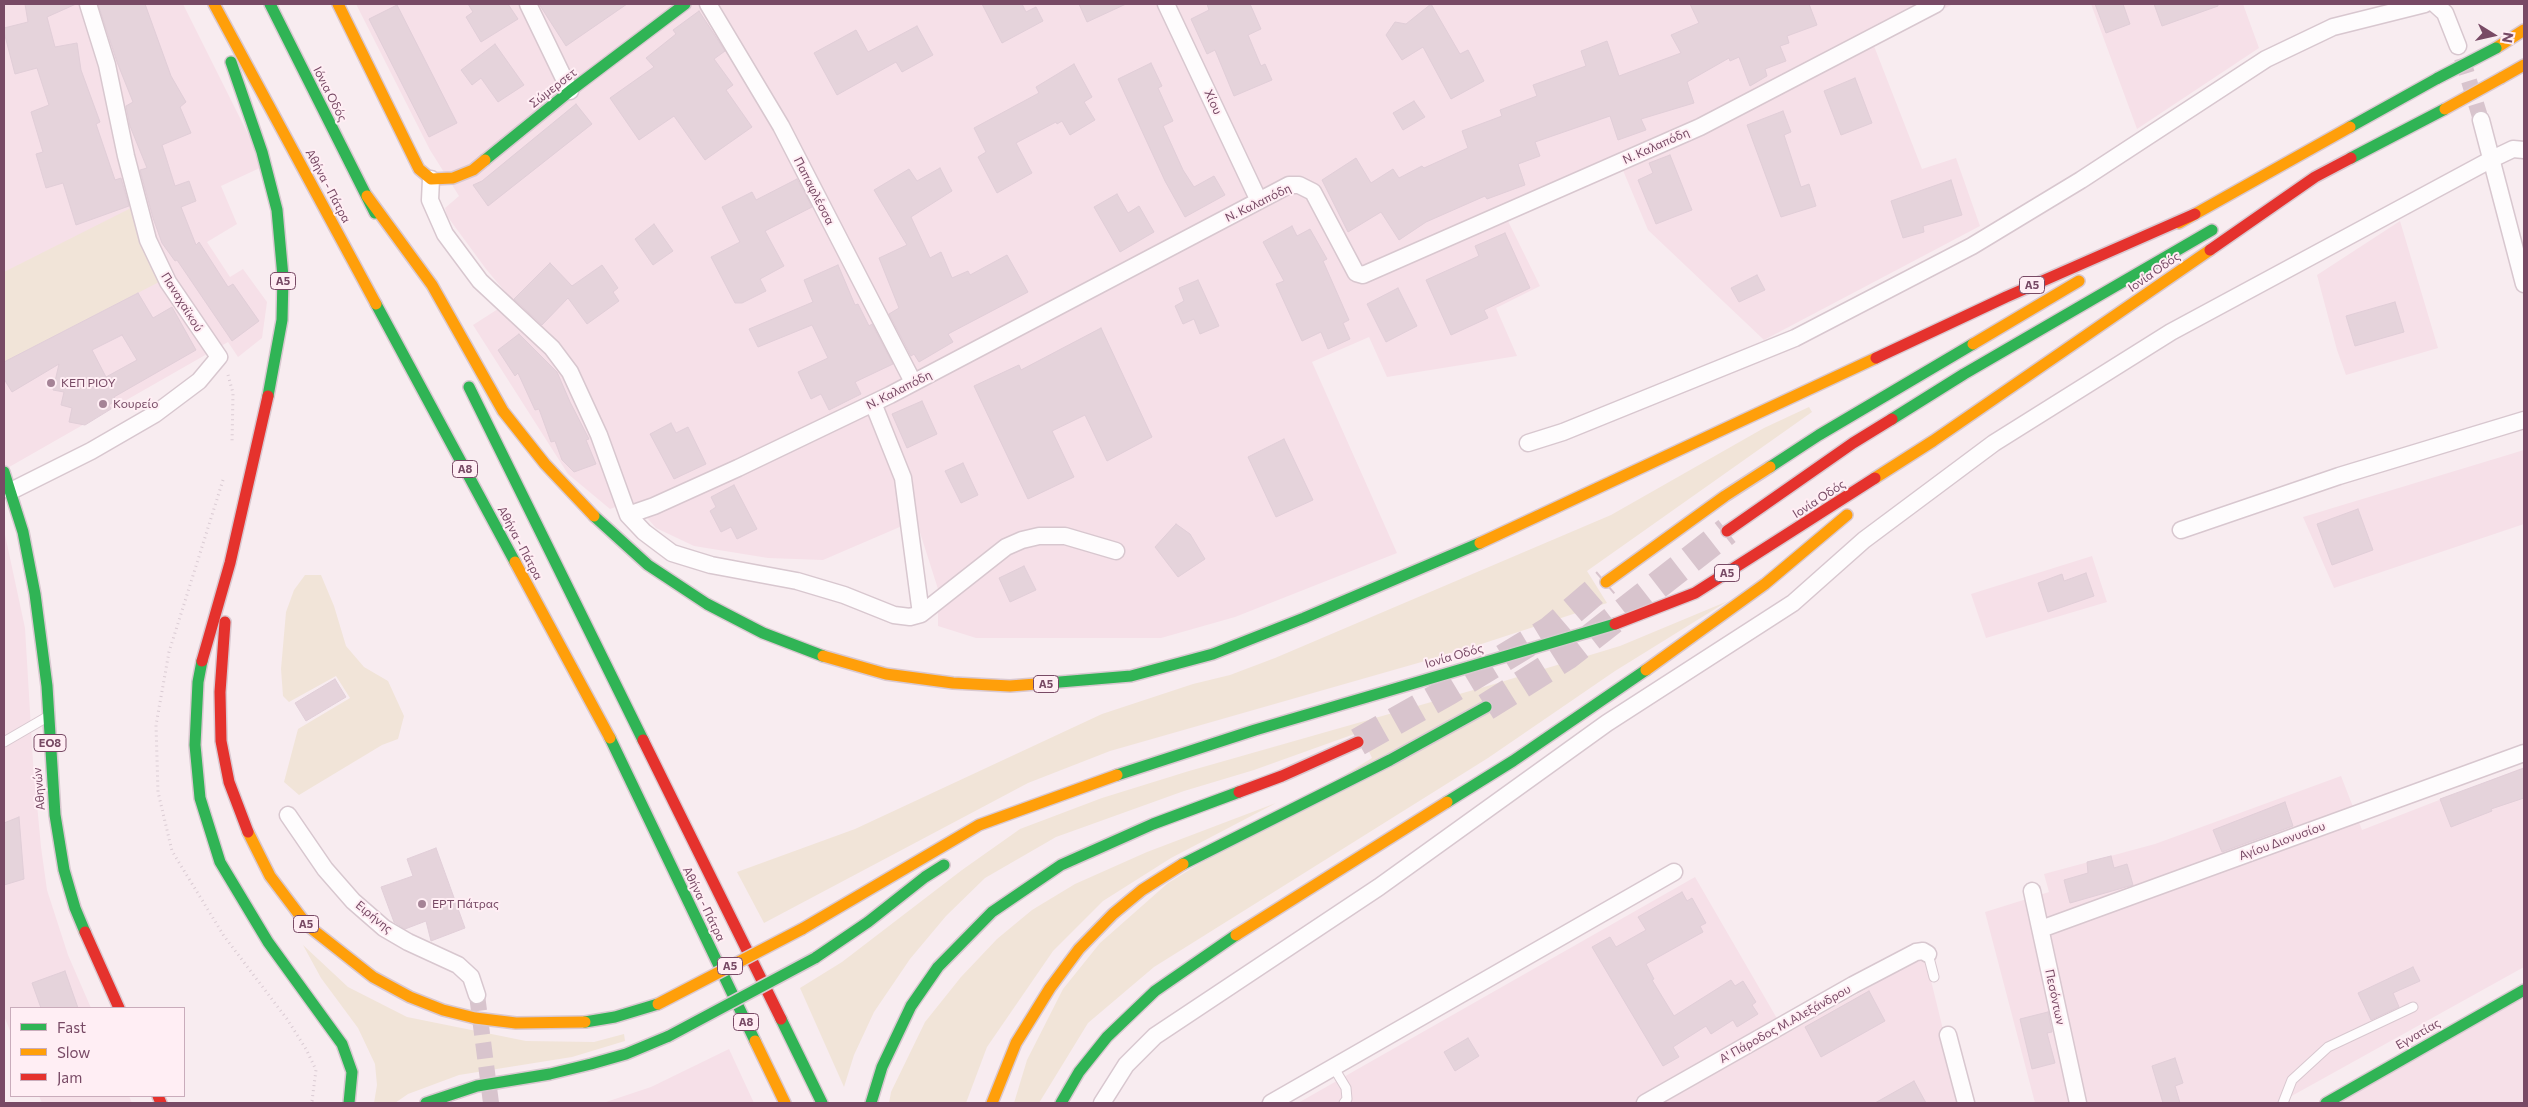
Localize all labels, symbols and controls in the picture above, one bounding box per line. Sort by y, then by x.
north arrow [2468,10,2518,60]
text: N [2499,31,2518,44]
street label: Ιόνια Οδός [310,64,350,124]
street label: Σώμερσετ [527,65,579,111]
street label: Χίου [1201,87,1225,117]
street label: Ν. Καλαπόδη [1620,125,1692,167]
street label: Αθήνα - Πάτρα [303,147,353,225]
street label: Παπαφλέσσα [791,155,837,227]
street label: Ν. Καλαπόδη [1223,181,1293,225]
street label: Ιονία Οδός [2125,249,2183,295]
street label: Παναχαϊκού [158,270,206,334]
road number: Α5 [270,272,296,290]
road number: Α5 [2020,276,2044,294]
street label: Ν. Καλαπόδη [864,367,934,413]
place label: ΚΕΠ ΡΙΟΥ [61,376,115,390]
marker: ΚΕΠ ΡΙΟΥ [45,377,57,389]
place label: Κουρείο [113,397,158,411]
marker: Κουρείο [97,398,109,410]
road number: Α8 [452,460,478,478]
street label: Ιονία Οδός [1790,477,1848,521]
street label: Αθήνα - Πάτρα [495,504,545,582]
road number: Α5 [1714,564,1740,582]
street label: Ιονία Οδός [1423,641,1485,671]
road number: Α5 [1034,676,1058,692]
road number: ΕΟ8 [34,734,66,751]
street label: Αθηνών [30,767,48,811]
street label: Αγίου Διονυσίου [2237,819,2327,863]
street label: Αθήνα - Πάτρα [680,864,728,944]
place label: ΕΡΤ Πάτρας [432,897,499,911]
street label: Ειρήνης [353,898,395,936]
marker: ΕΡΤ Πάτρας [416,898,428,910]
road number: Α5 [294,916,318,932]
road number: Α5 [718,958,742,974]
street label: Πεσόντων [2042,968,2068,1026]
street label: Α' Πάροδος Μ.Αλεξάνδρου [1717,982,1853,1066]
legend [10,1007,185,1097]
road number: Α8 [734,1014,758,1030]
street label: Εγνατίας [2393,1016,2443,1052]
text: Fast [57,1018,86,1036]
text: Slow [57,1043,90,1061]
text: Jam [57,1068,82,1086]

